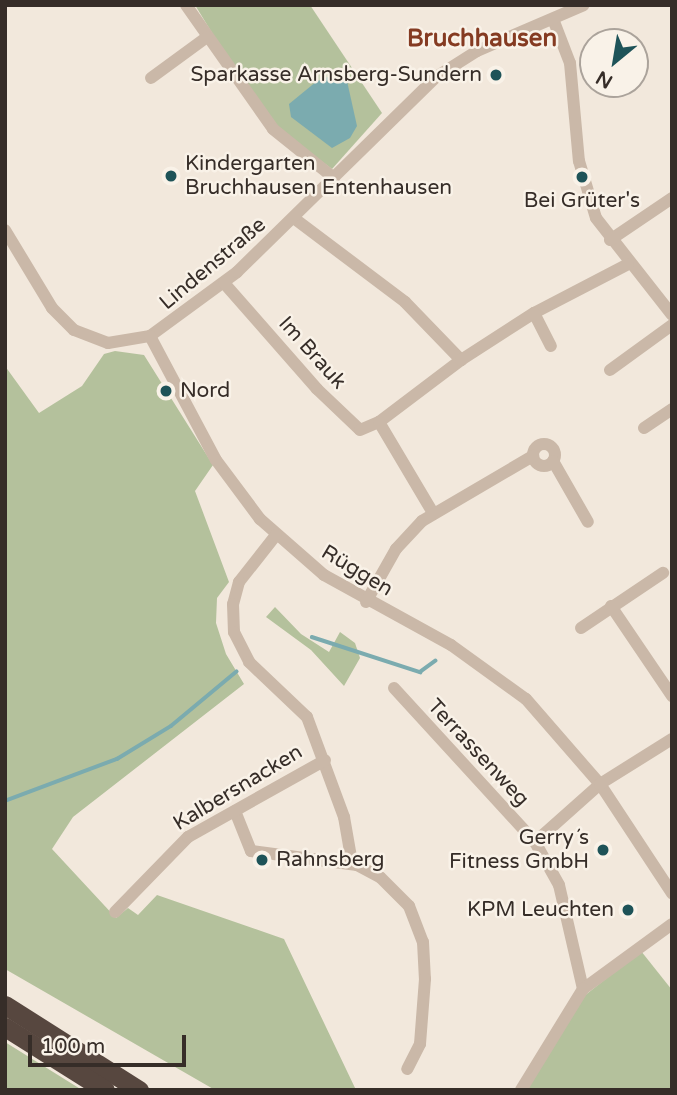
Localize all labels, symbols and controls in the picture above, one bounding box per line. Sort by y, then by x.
district label: Bruchhausen [407,25,557,53]
north arrow [579,28,649,98]
place label: Sparkasse Arnsberg-Sundern [191,62,482,88]
text: N [592,66,617,93]
marker: Sparkasse Arnsberg-Sundern [488,67,504,83]
place label: Kindergarten Bruchhausen Entenhausen [185,151,452,201]
marker: Kindergarten Bruchhausen Entenhausen [163,168,179,184]
marker: Bei Grüter's [574,169,590,185]
place label: Bei Grüter's [524,188,640,214]
street label: Lindenstraße [155,212,271,316]
street label: Im Brauk [273,312,351,394]
place label: Nord [180,378,230,404]
marker: Nord [158,383,174,399]
street label: Rüggen [317,540,397,602]
street label: Terrassenweg [422,694,534,812]
street label: Kalbersnacken [169,740,307,836]
place label: Gerry´s Fitness GmbH [449,825,589,875]
marker: Gerry´s Fitness GmbH [595,842,611,858]
place label: Rahnsberg [276,847,385,873]
marker: Rahnsberg [254,852,270,868]
place label: KPM Leuchten [467,897,614,923]
marker: KPM Leuchten [620,902,636,918]
scale bar [32,1021,189,1066]
text: 100 m [41,1034,105,1059]

